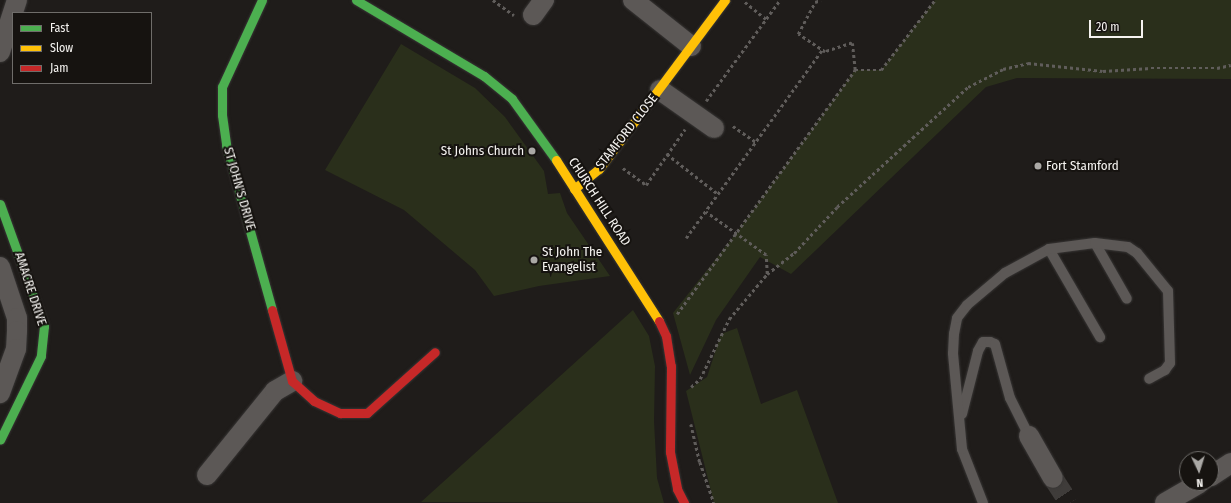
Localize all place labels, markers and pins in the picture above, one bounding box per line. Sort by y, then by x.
place label: St Johns Church [441,143,524,159]
marker: St Johns Church [527,146,537,156]
place label: Fort Stamford [1046,158,1119,174]
marker: Fort Stamford [1033,161,1043,171]
place label: St John The Evangelist [542,245,602,276]
marker: St John The Evangelist [529,255,539,265]

